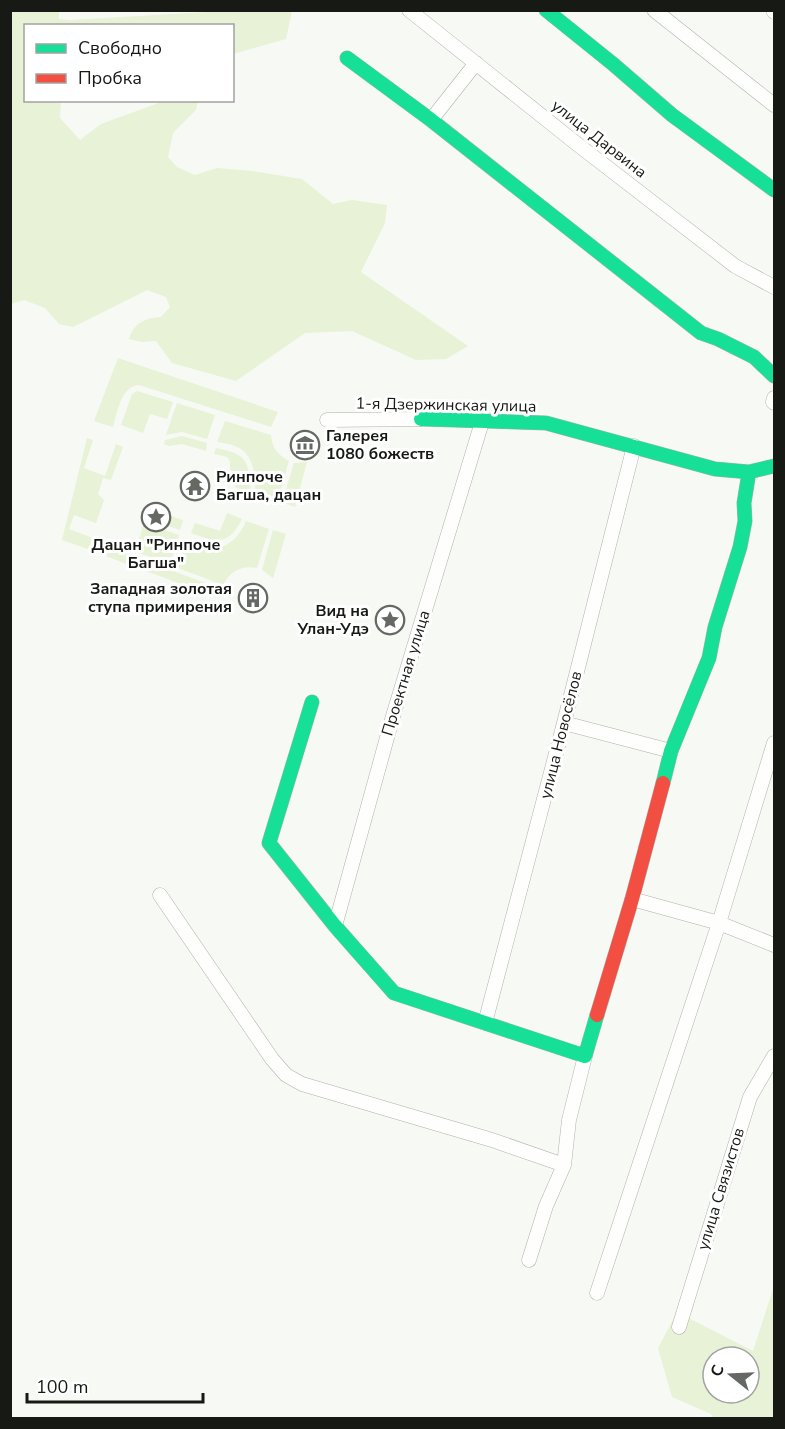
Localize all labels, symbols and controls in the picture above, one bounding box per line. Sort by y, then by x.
legend [24,24,234,102]
text: Свободно [78,36,162,60]
text: Пробка [78,66,142,90]
street label: улица Дарвина [547,95,651,183]
street label: 1-я Дзержинская улица [355,392,537,418]
place label: Галерея 1080 божеств [326,425,434,465]
museum icon: Галерея 1080 божеств [289,429,321,461]
place label: Ринпоче Багша, дацан [216,466,321,506]
temple icon: Ринпоче Багша, дацан [179,470,211,502]
place icon: Дацан "Ринпоче Багша" [140,501,172,533]
place label: Дацан "Ринпоче Багша" [92,534,220,574]
place label: Западная золотая ступа примирения [88,578,232,618]
building icon: Западная золотая ступа примирения [237,582,269,614]
place label: Вид на Улан-Удэ [296,600,369,640]
place icon: Вид на Улан-Удэ [374,604,406,636]
street label: Проектная улица [376,608,436,738]
street label: улица Новосёлов [534,669,588,801]
street label: улица Связистов [692,1125,750,1253]
north arrow [701,1345,761,1405]
text: С [706,1362,730,1379]
scale bar [27,1366,202,1404]
text: 100 m [36,1375,88,1399]

